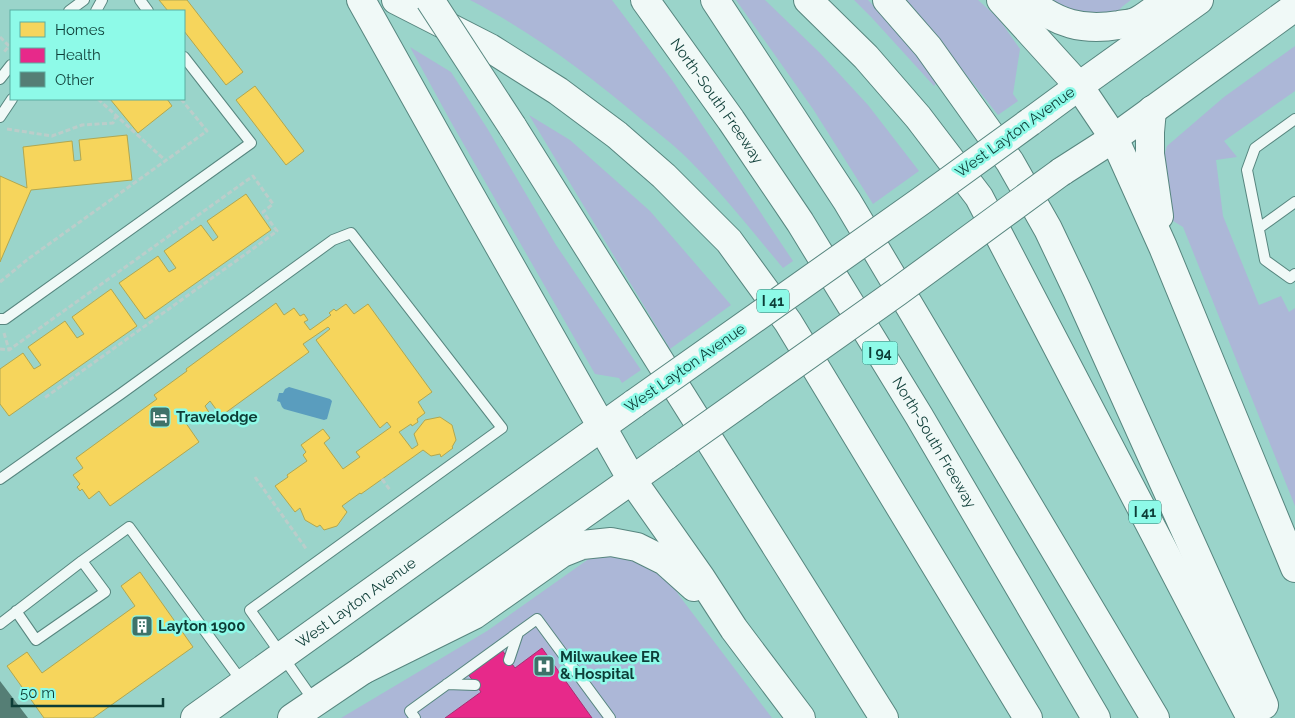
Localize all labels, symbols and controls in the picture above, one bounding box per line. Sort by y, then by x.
legend [10,10,185,100]
text: Homes [55,21,105,39]
street label: North-South Freeway [666,35,767,167]
text: Health [55,46,101,64]
text: Other [55,71,95,89]
street label: West Layton Avenue [952,83,1078,181]
road number: I 41 [757,290,789,312]
street label: West Layton Avenue [621,320,749,416]
road number: I 94 [862,342,898,364]
street label: North-South Freeway [888,374,980,511]
hotel icon: Travelodge [148,405,172,429]
place label: Travelodge [176,408,258,426]
road number: I 41 [1129,501,1161,524]
street label: West Layton Avenue [293,554,420,652]
building icon: Layton 1900 [130,614,154,638]
place label: Layton 1900 [158,617,245,635]
place label: Milwaukee ER & Hospital [560,648,660,683]
hospital icon: Milwaukee ER & Hospital [532,654,556,678]
scale bar [12,676,164,708]
text: 50 m [20,684,55,702]

